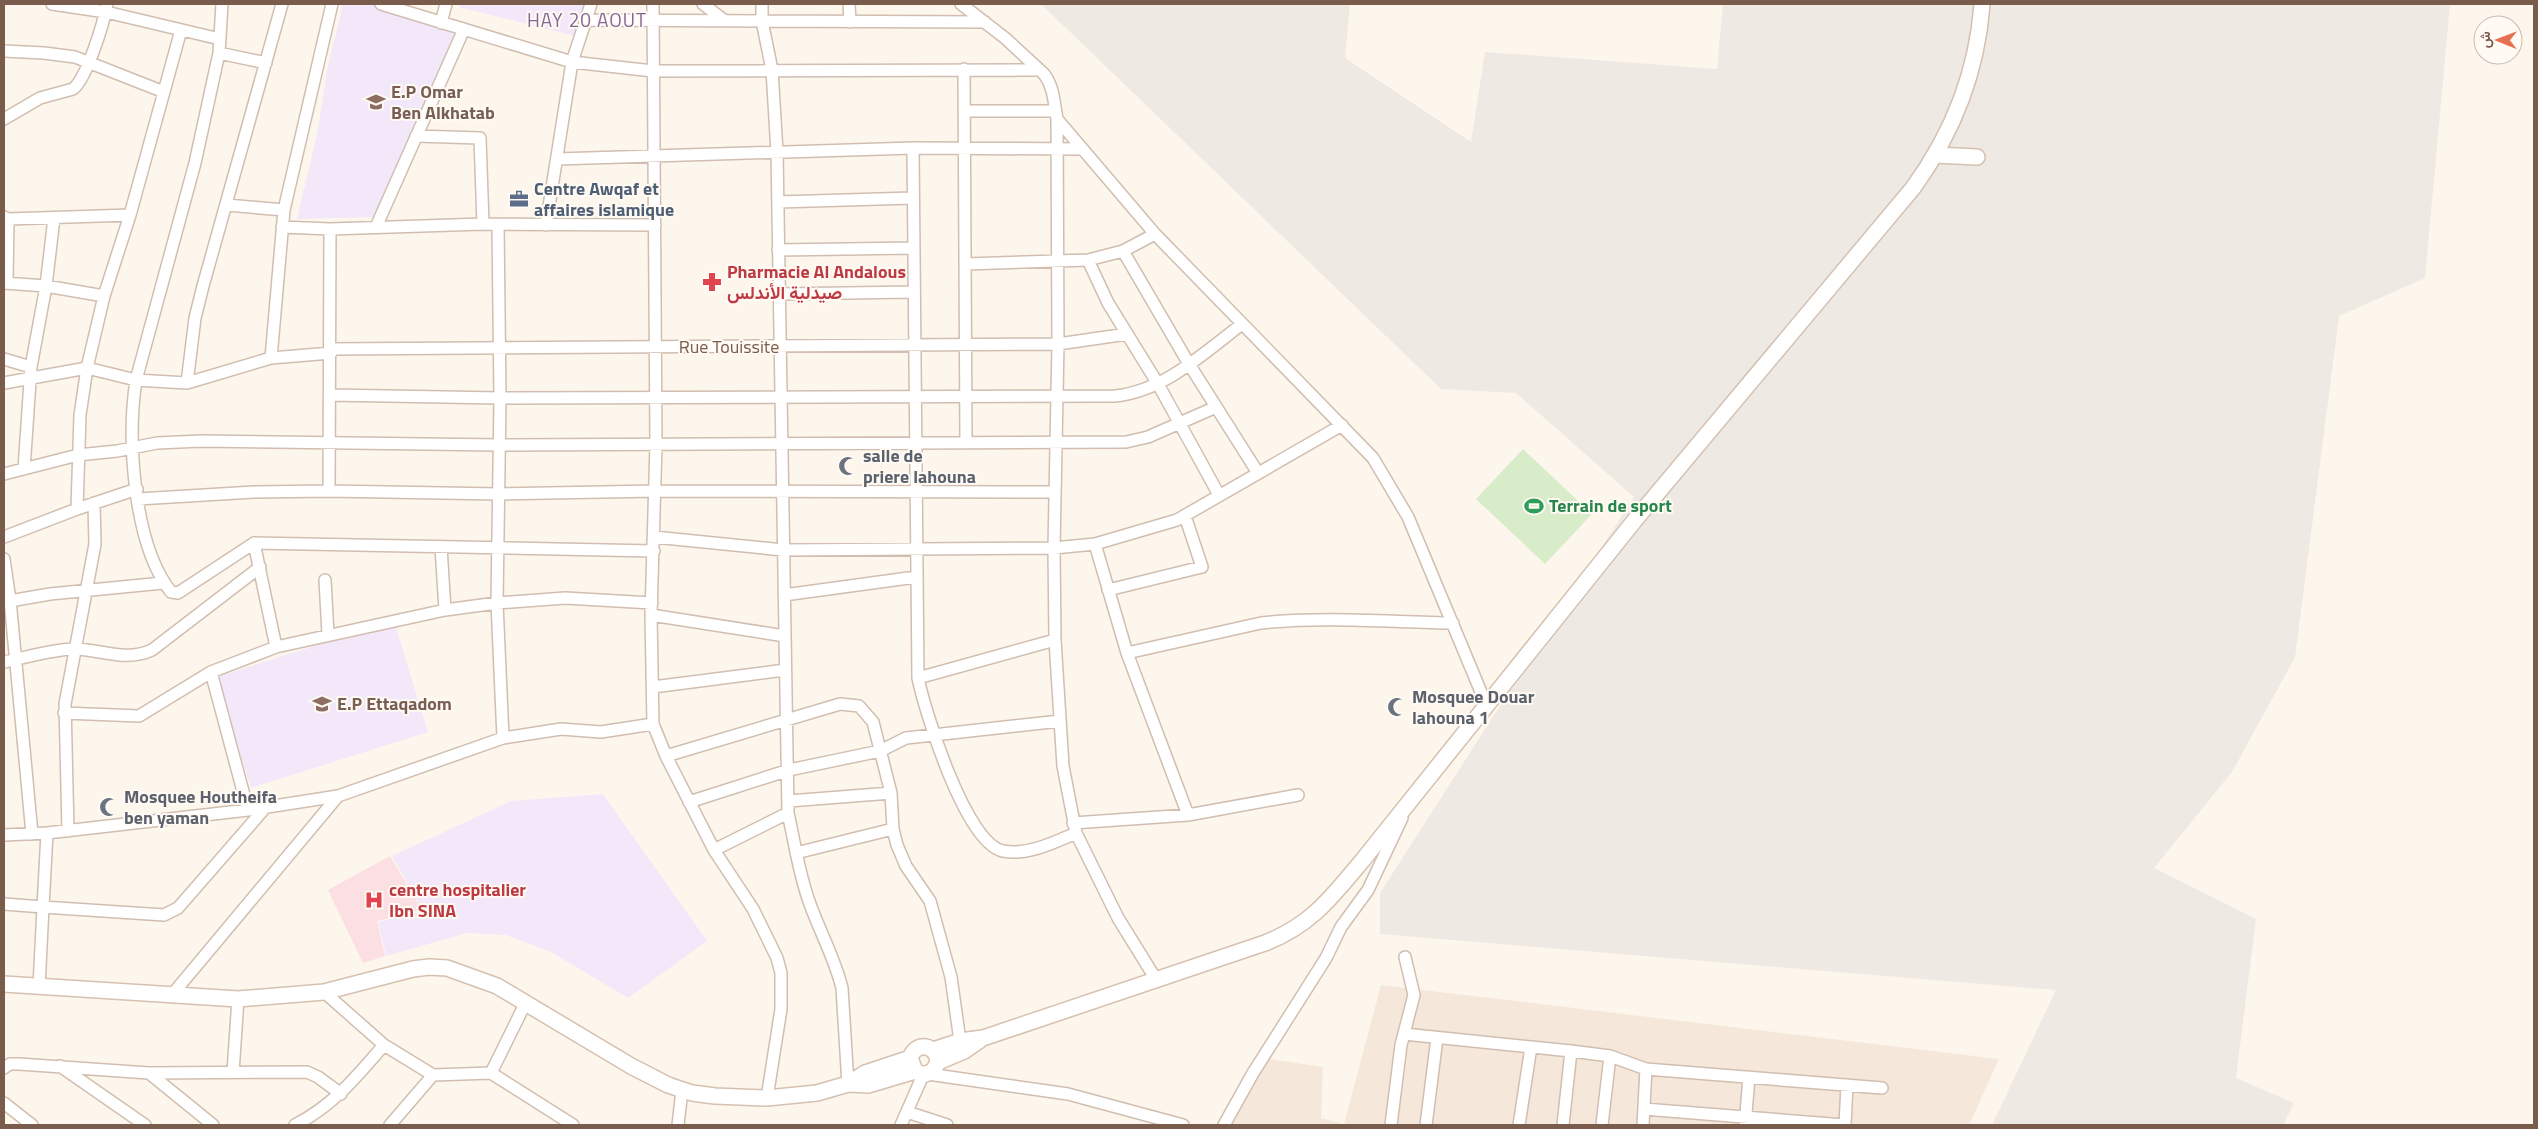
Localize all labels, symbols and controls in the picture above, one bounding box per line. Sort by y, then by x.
district label: HAY 20 AOUT [527,5,647,34]
north arrow [2473,15,2523,65]
text: ش [2474,31,2495,48]
place label: E.P Omar Ben Alkhatab [391,78,495,126]
school or university icon: E.P Omar Ben Alkhatab [365,91,387,113]
place label: Centre Awqaf et affaires islamique [534,175,674,223]
office icon: Centre Awqaf et affaires islamique [508,188,530,210]
place label: Pharmacie Al Andalous صيدلية الأندلس [727,258,906,306]
pharmacy icon: Pharmacie Al Andalous صيدلية الأندلس [701,271,723,293]
street label: Rue Touissite [679,333,779,360]
place label: salle de priere lahouna [863,442,976,490]
mosque icon: salle de priere lahouna [837,455,859,477]
place label: Terrain de sport [1549,492,1672,519]
sports icon: Terrain de sport [1523,495,1545,517]
place label: Mosquee Douar lahouna 1 [1412,683,1535,731]
place label: E.P Ettaqadom [337,690,452,717]
school or university icon: E.P Ettaqadom [311,693,333,715]
mosque icon: Mosquee Douar lahouna 1 [1386,696,1408,718]
place label: Mosquee Houtheifa ben yaman [124,783,277,831]
mosque icon: Mosquee Houtheifa ben yaman [98,796,120,818]
place label: centre hospitalier Ibn SINA [389,876,526,924]
hospital icon: centre hospitalier Ibn SINA [363,889,385,911]

